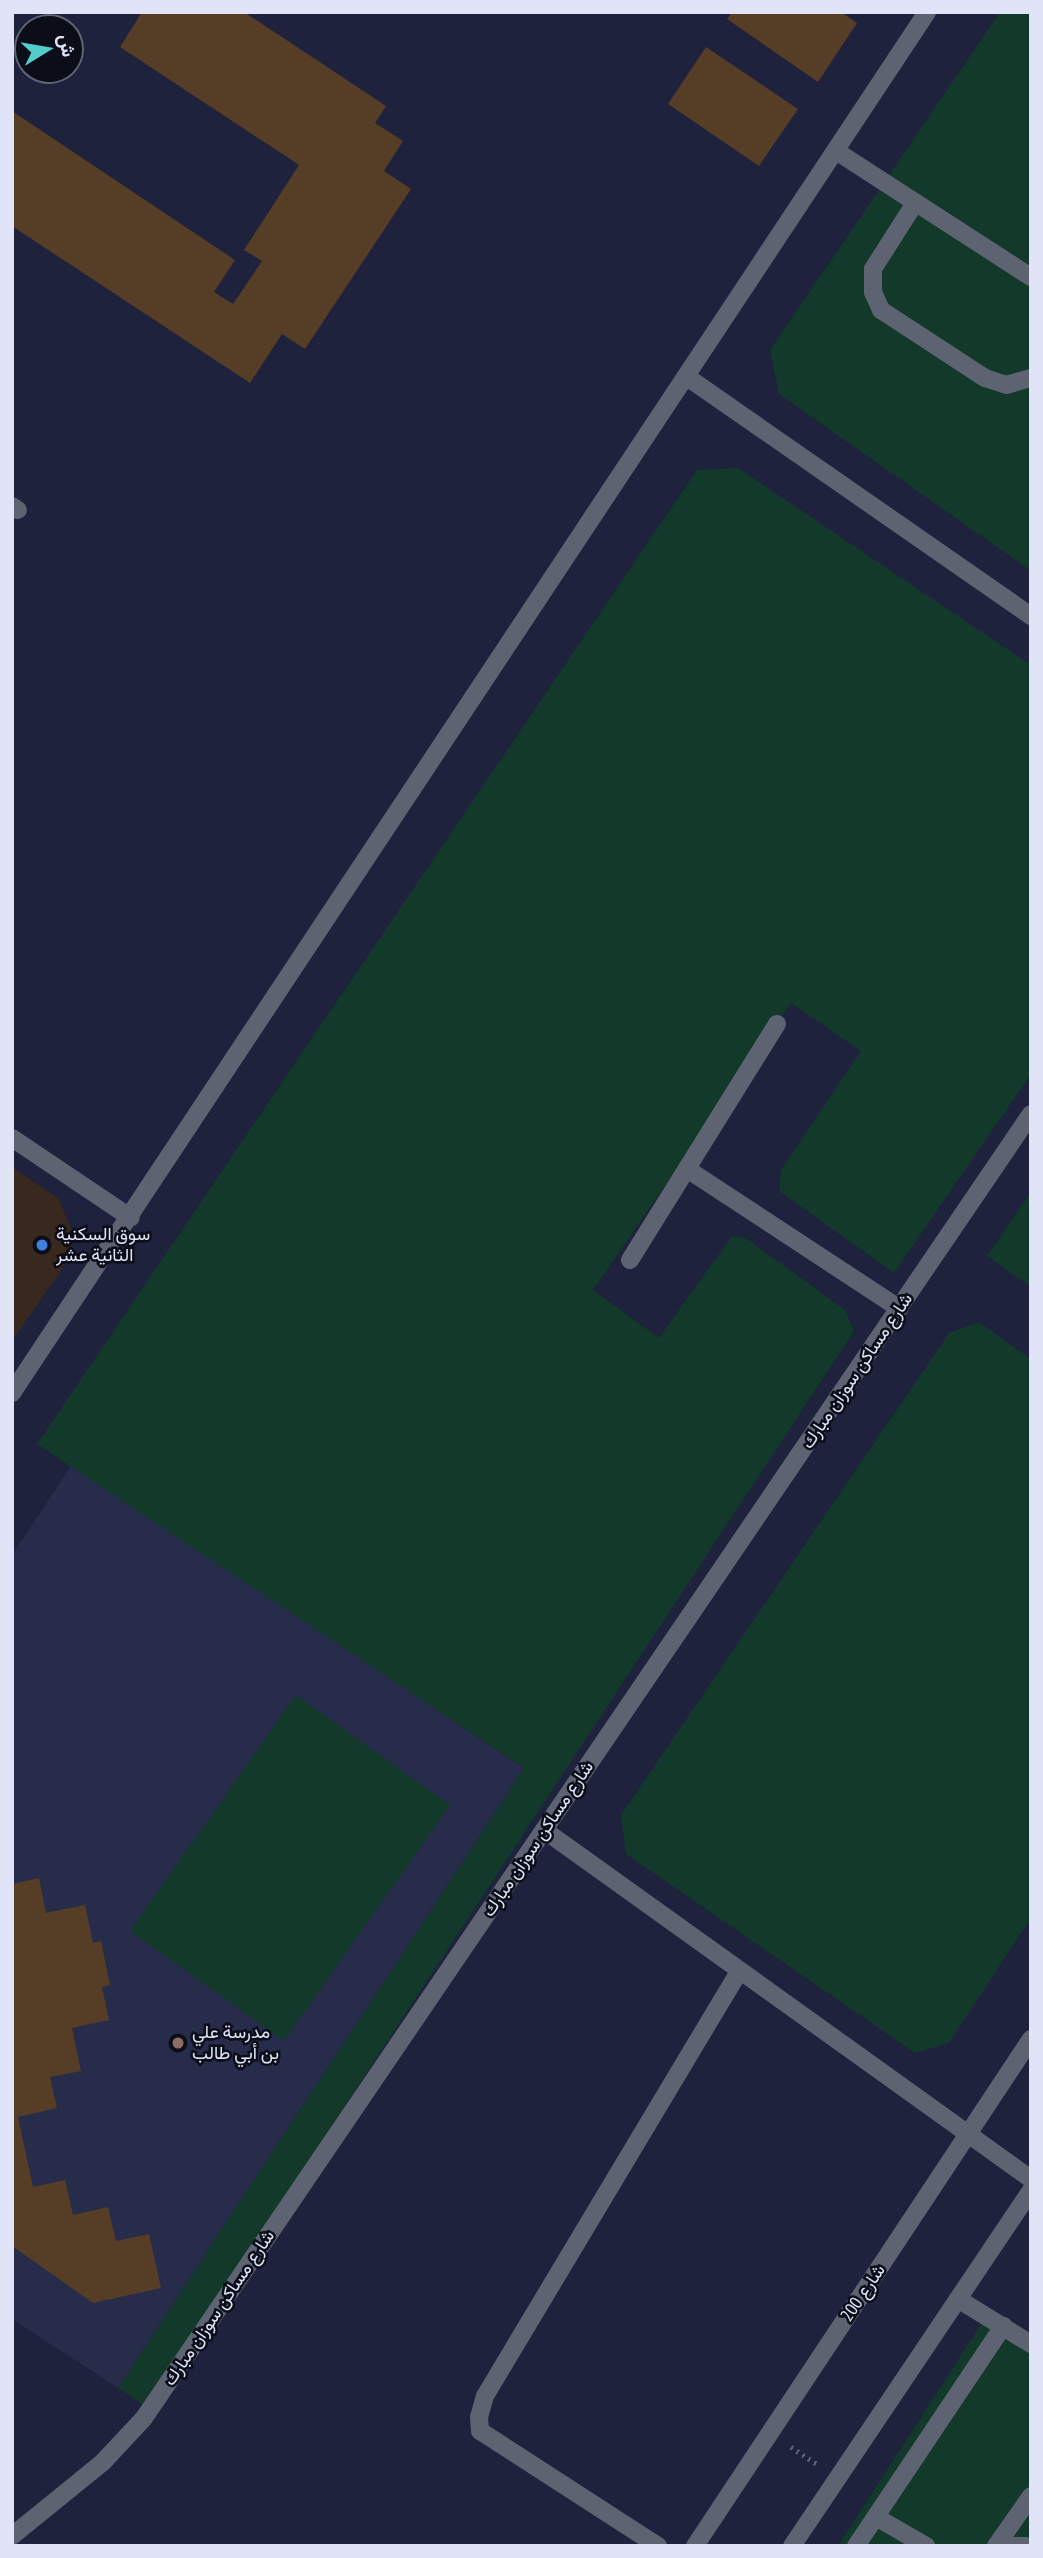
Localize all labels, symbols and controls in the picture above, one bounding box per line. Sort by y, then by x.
north arrow [14,14,84,84]
text: ش [54,32,82,59]
place label: سوق السكنية الثانية عشر [56,1224,150,1266]
marker: سوق السكنية الثانية عشر [34,1237,50,1253]
street label: شارع مساكن سوزان مبارك [797,1289,917,1453]
street label: شارع مساكن سوزان مبارك [478,1757,598,1921]
place label: مدرسة علي بن أبي طالب [192,2022,279,2064]
marker: مدرسة علي بن أبي طالب [170,2035,186,2051]
street label: شارع مساكن سوزان مبارك [159,2226,279,2390]
street label: شارع 200 [836,2260,890,2326]

